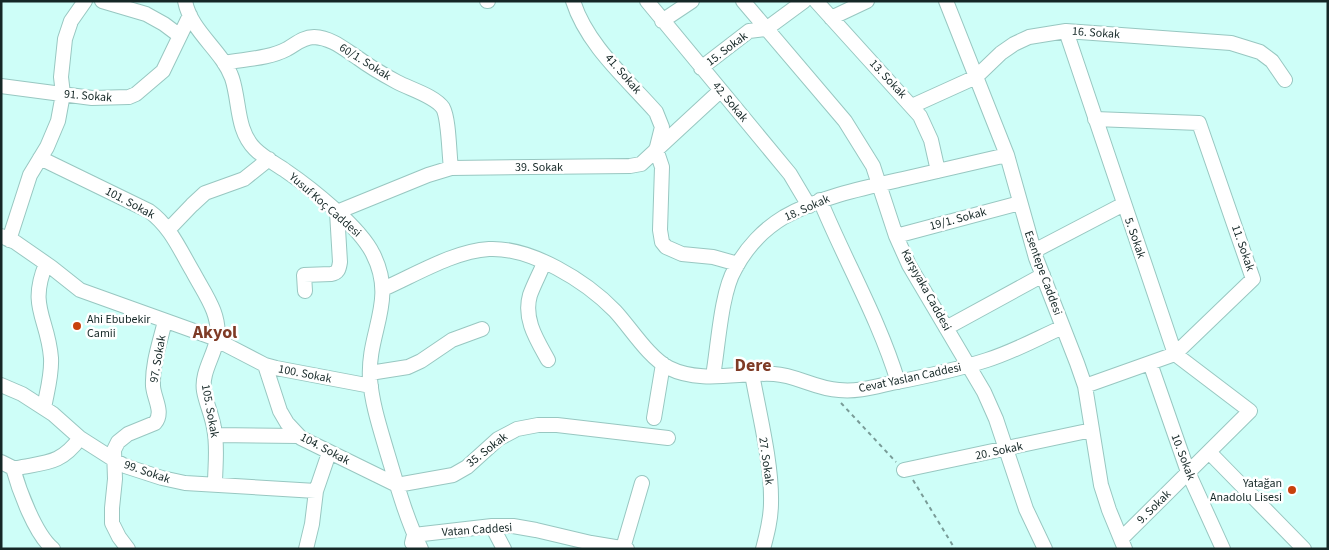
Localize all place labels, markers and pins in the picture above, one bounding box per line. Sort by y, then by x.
place label: Ahi Ebubekir Camii [87,311,151,342]
marker: Ahi Ebubekir Camii [71,320,83,332]
place label: Yatağan Anadolu Lisesi [1210,475,1282,506]
marker: Yatağan Anadolu Lisesi [1286,484,1298,496]

